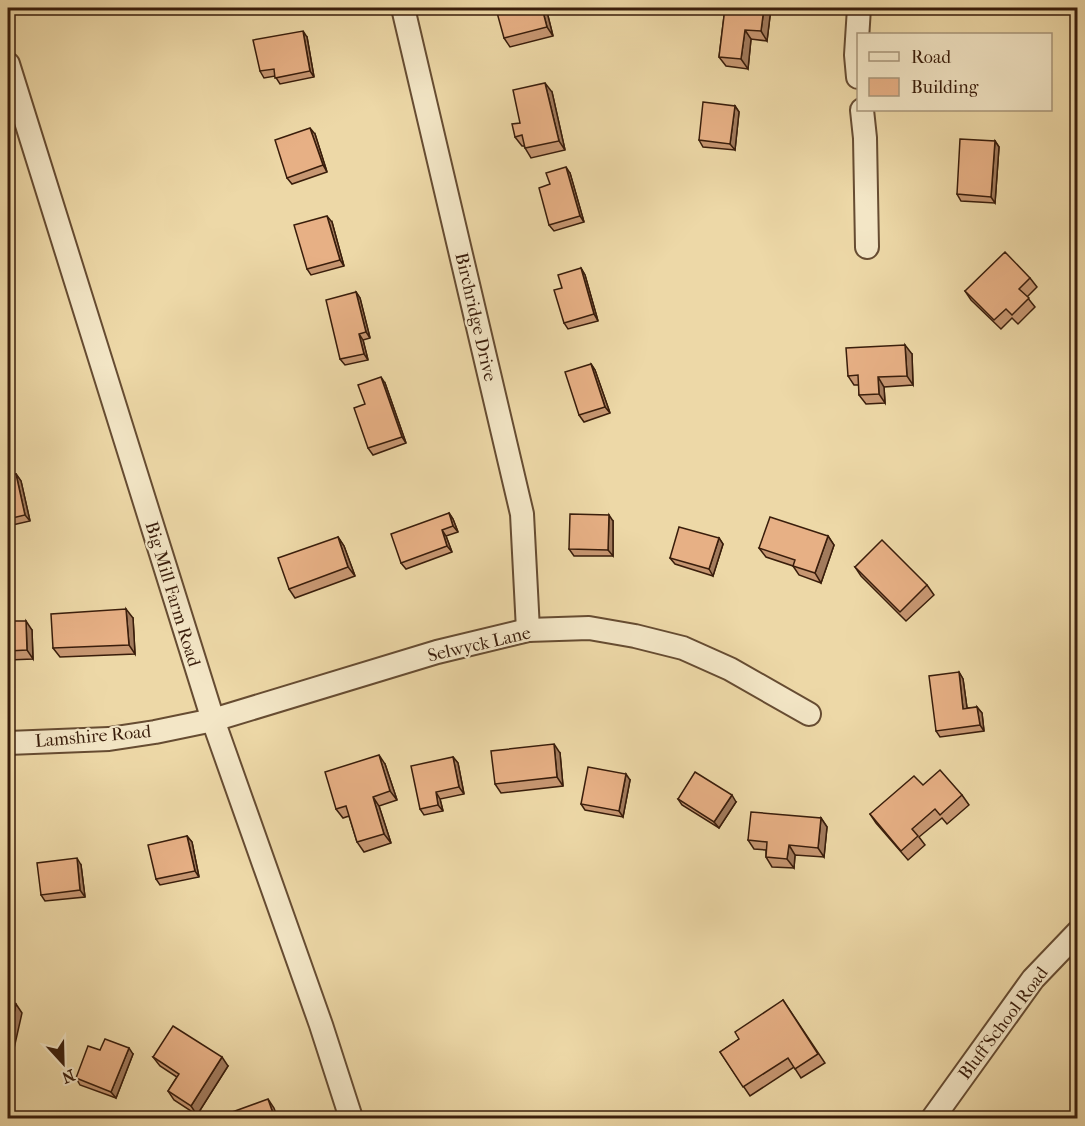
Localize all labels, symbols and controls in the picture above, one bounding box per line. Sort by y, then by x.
legend [857,33,1052,111]
text: Road [911,47,951,68]
text: Building [911,77,979,98]
street label: Birchridge Drive [450,251,501,384]
street label: Big Mill Farm Road [140,519,205,669]
street label: Selwyck Lane [426,622,533,667]
street label: Lamshire Road [34,721,152,752]
street label: Bluff School Road [954,963,1053,1084]
north arrow [33,1033,93,1093]
text: N [58,1065,78,1088]

